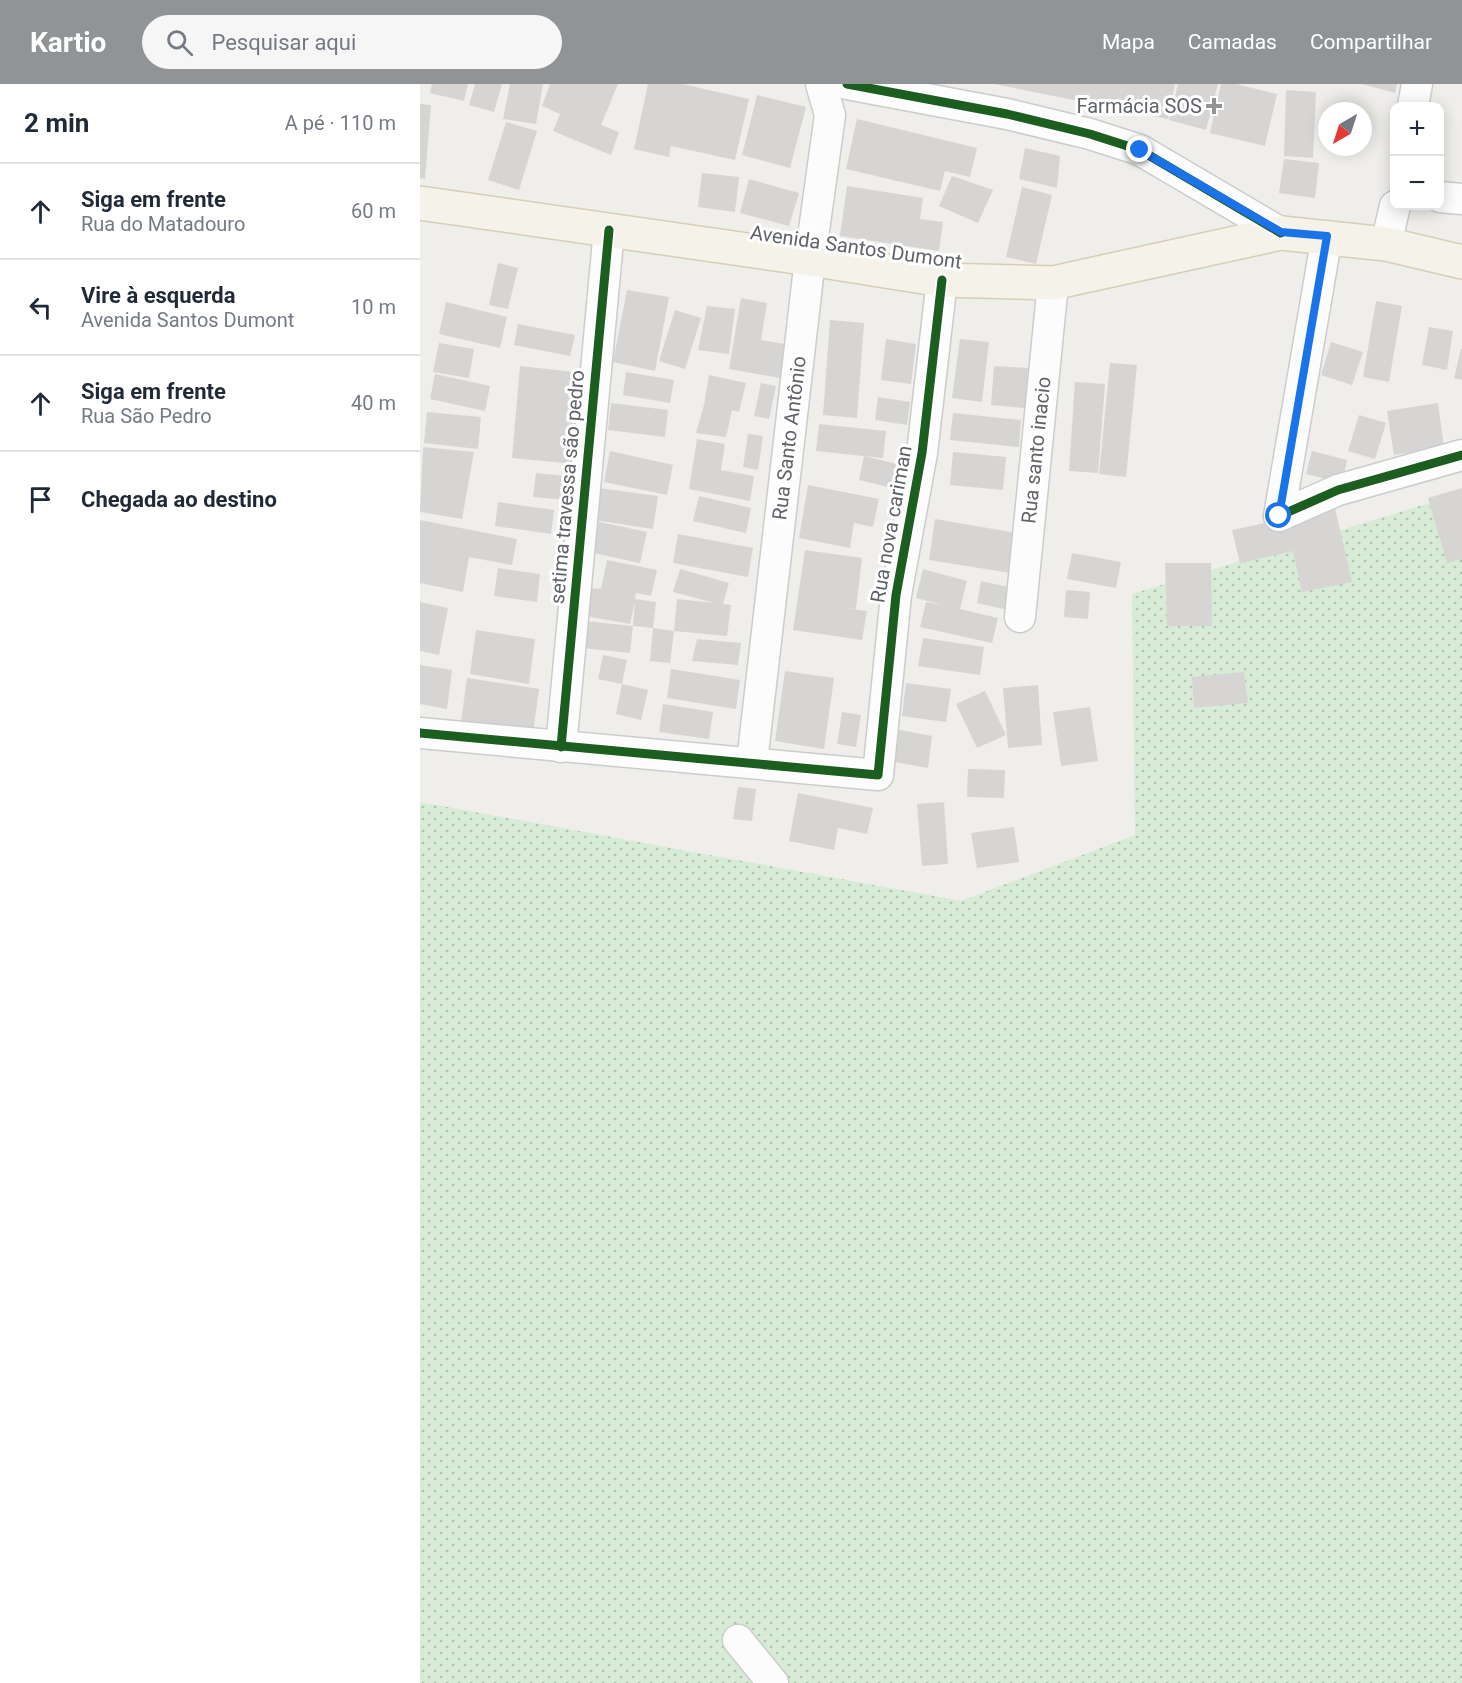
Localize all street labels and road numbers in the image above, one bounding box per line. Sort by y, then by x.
street label: Avenida Santos Dumont [749,220,963,274]
street label: Rua Santo Antônio [767,355,811,521]
street label: setima travessa são pedro [545,369,589,605]
street label: Rua santo inacio [1016,375,1056,525]
street label: Rua nova cariman [865,443,917,605]

